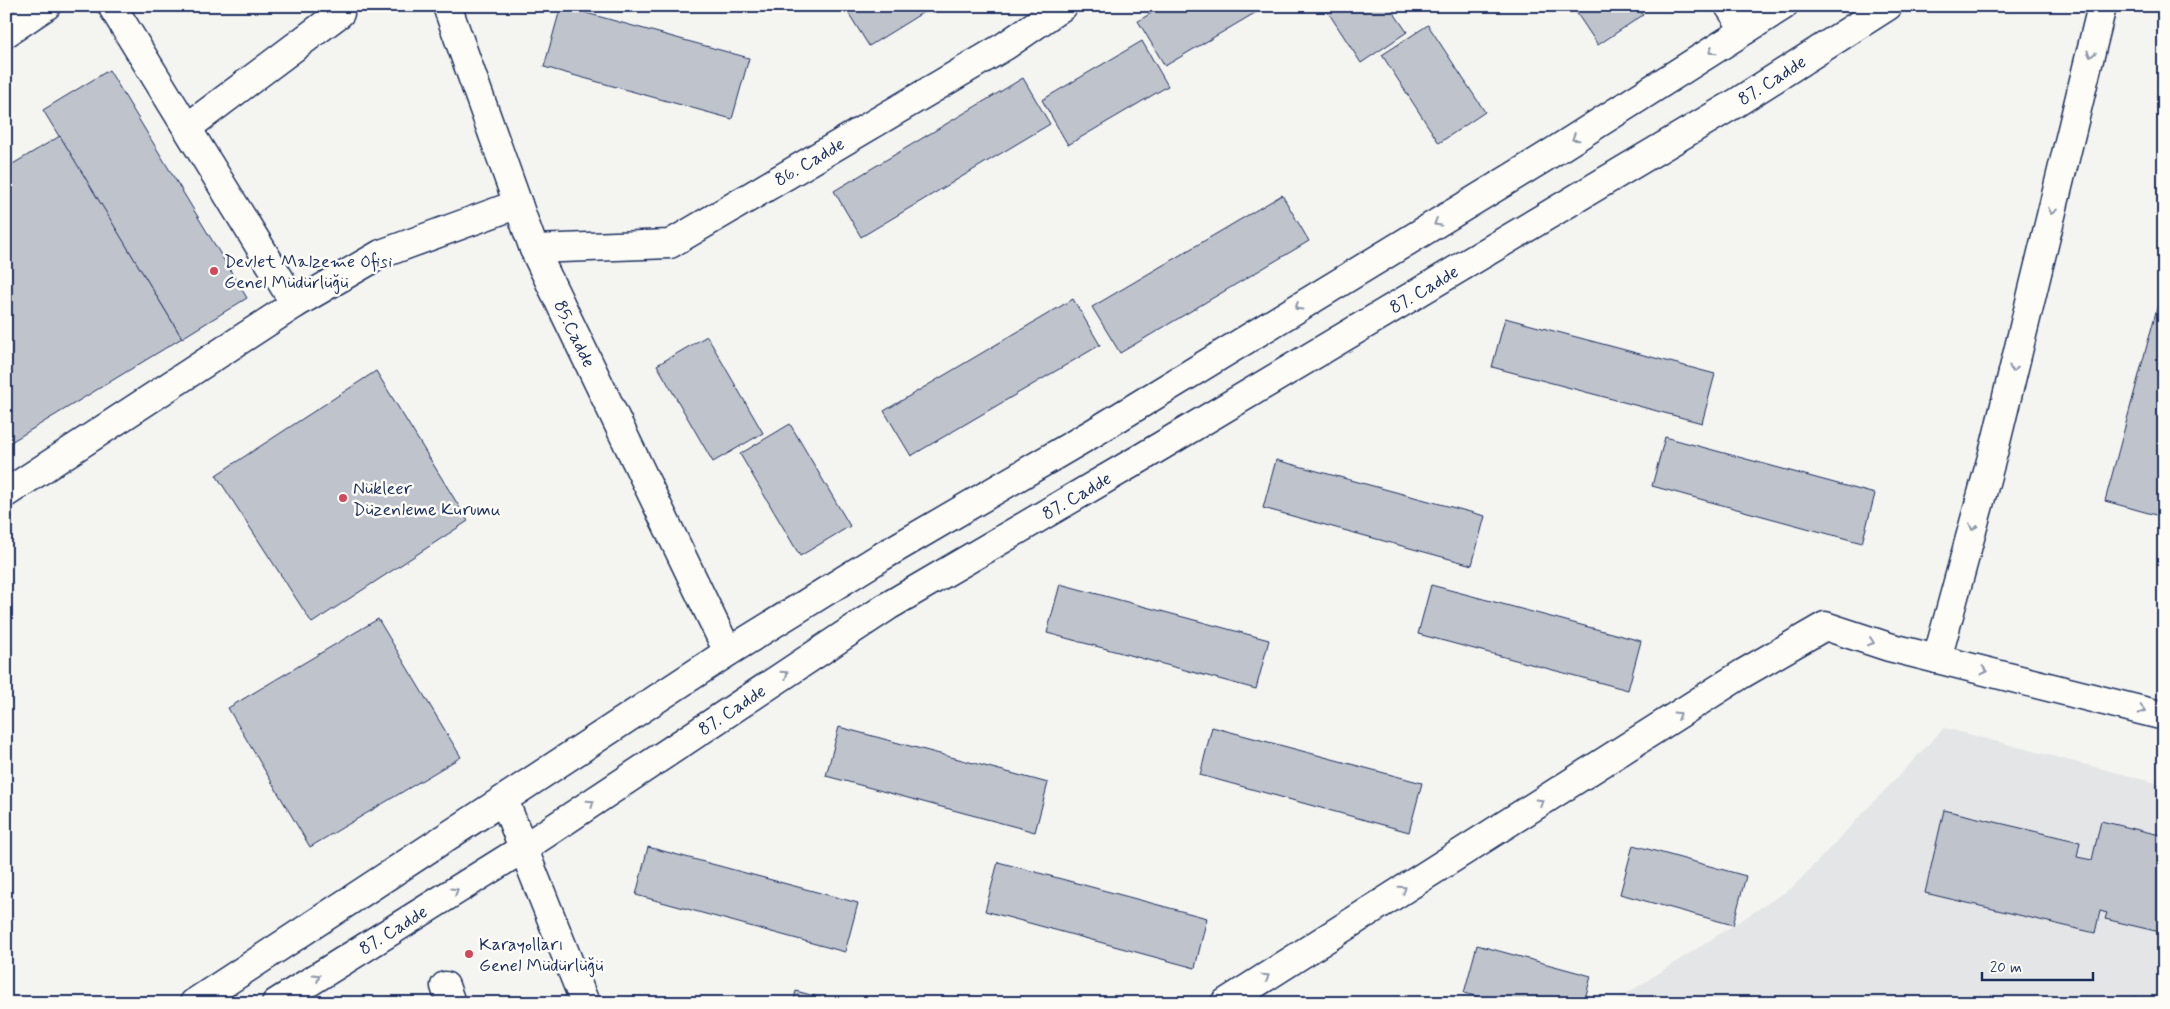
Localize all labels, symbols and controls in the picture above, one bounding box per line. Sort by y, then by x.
one-way arrow [1709,45,1718,54]
one-way arrow [2086,49,2097,58]
street label: 87. Cadde [1734,50,1811,112]
street label: 86. Cadde [770,132,849,193]
one-way arrow [1572,132,1581,142]
one-way arrow [2047,207,2058,216]
one-way arrow [1433,216,1442,226]
place label: Devlet Malzeme Ofisi Genel Müdürlüğü [224,250,392,295]
street label: 87. Cadde [1385,260,1463,320]
marker: Devlet Malzeme Ofisi Genel Müdürlüğü [208,265,220,277]
street label: 85.Cadde [547,296,600,372]
one-way arrow [1294,301,1303,311]
one-way arrow [2008,365,2019,374]
street label: 87. Cadde [1038,467,1116,526]
place label: Nükleer Düzenleme Kurumu [353,477,501,522]
marker: Nükleer Düzenleme Kurumu [337,492,349,504]
one-way arrow [1968,522,1978,530]
one-way arrow [1867,636,1875,646]
one-way arrow [1979,665,1988,676]
one-way arrow [779,671,789,680]
street label: 87. Cadde [694,680,771,742]
one-way arrow [2137,704,2146,715]
one-way arrow [1672,712,1681,721]
one-way arrow [1535,798,1544,808]
one-way arrow [586,800,595,809]
one-way arrow [1398,886,1407,895]
one-way arrow [449,888,458,897]
street label: 87. Cadde [355,900,432,961]
place label: Karayolları Genel Müdürlüğü [479,933,603,978]
marker: Karayolları Genel Müdürlüğü [463,948,475,960]
scale bar [1982,949,2094,981]
text: 20 m [1990,958,2022,978]
one-way arrow [1261,973,1270,983]
one-way arrow [311,974,320,983]

